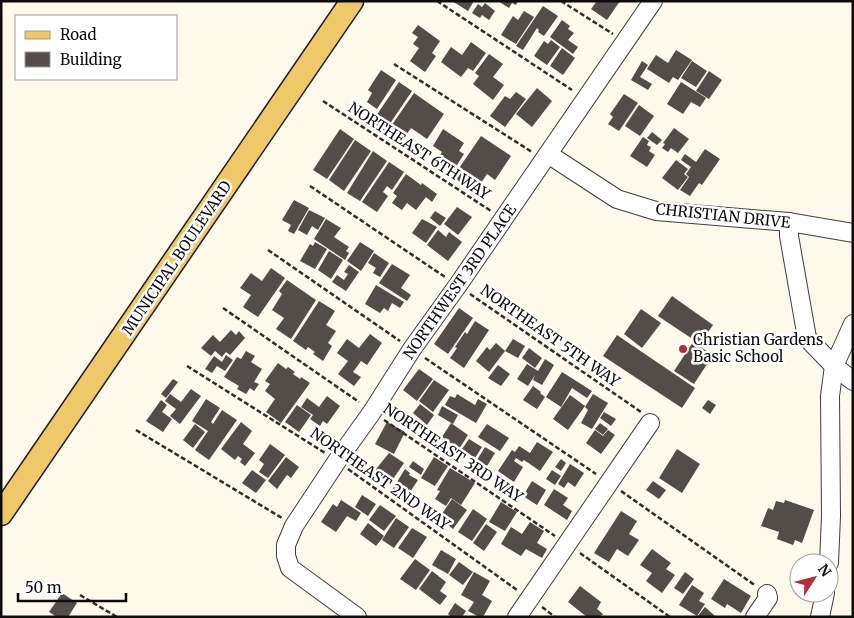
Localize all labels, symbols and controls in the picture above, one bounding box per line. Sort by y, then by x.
legend [15,15,178,80]
text: Road [60,25,96,44]
text: Building [60,50,122,69]
street label: NORTHEAST 6TH WAY [345,98,494,204]
street label: MUNICIPAL BOULEVARD [118,177,235,338]
street label: CHRISTIAN DRIVE [655,199,792,232]
street label: NORTHWEST 3RD PLACE [399,200,521,363]
street label: NORTHEAST 5TH WAY [477,280,624,391]
place label: Christian Gardens Basic School [693,330,823,366]
marker: Christian Gardens Basic School [677,343,689,355]
street label: NORTHEAST 3RD WAY [380,399,527,507]
street label: NORTHEAST 2ND WAY [307,423,454,534]
north arrow [789,553,839,603]
text: N [814,561,835,580]
scale bar [18,570,125,602]
text: 50 m [25,578,62,597]

